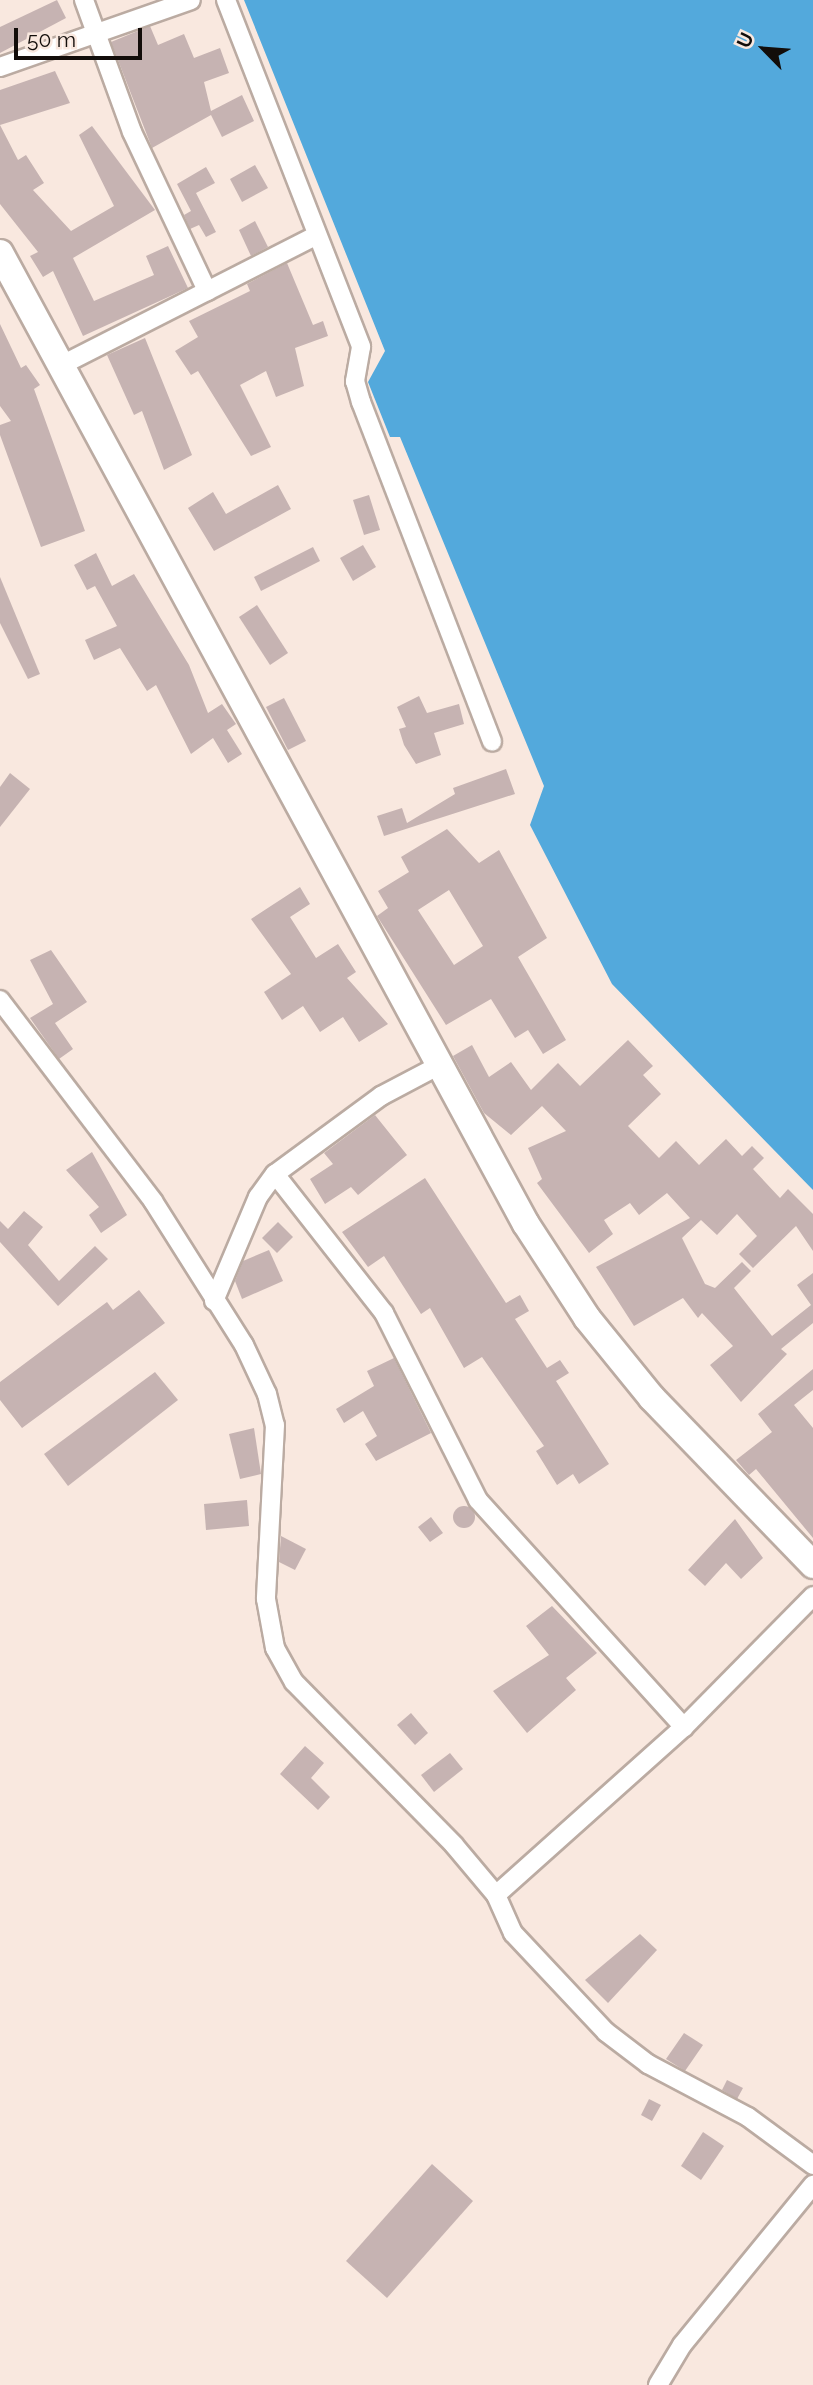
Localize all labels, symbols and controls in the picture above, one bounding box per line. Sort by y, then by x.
scale bar [18,14,145,58]
north arrow [729,14,799,84]
text: 50 m [27,27,76,52]
text: U [732,29,758,51]

